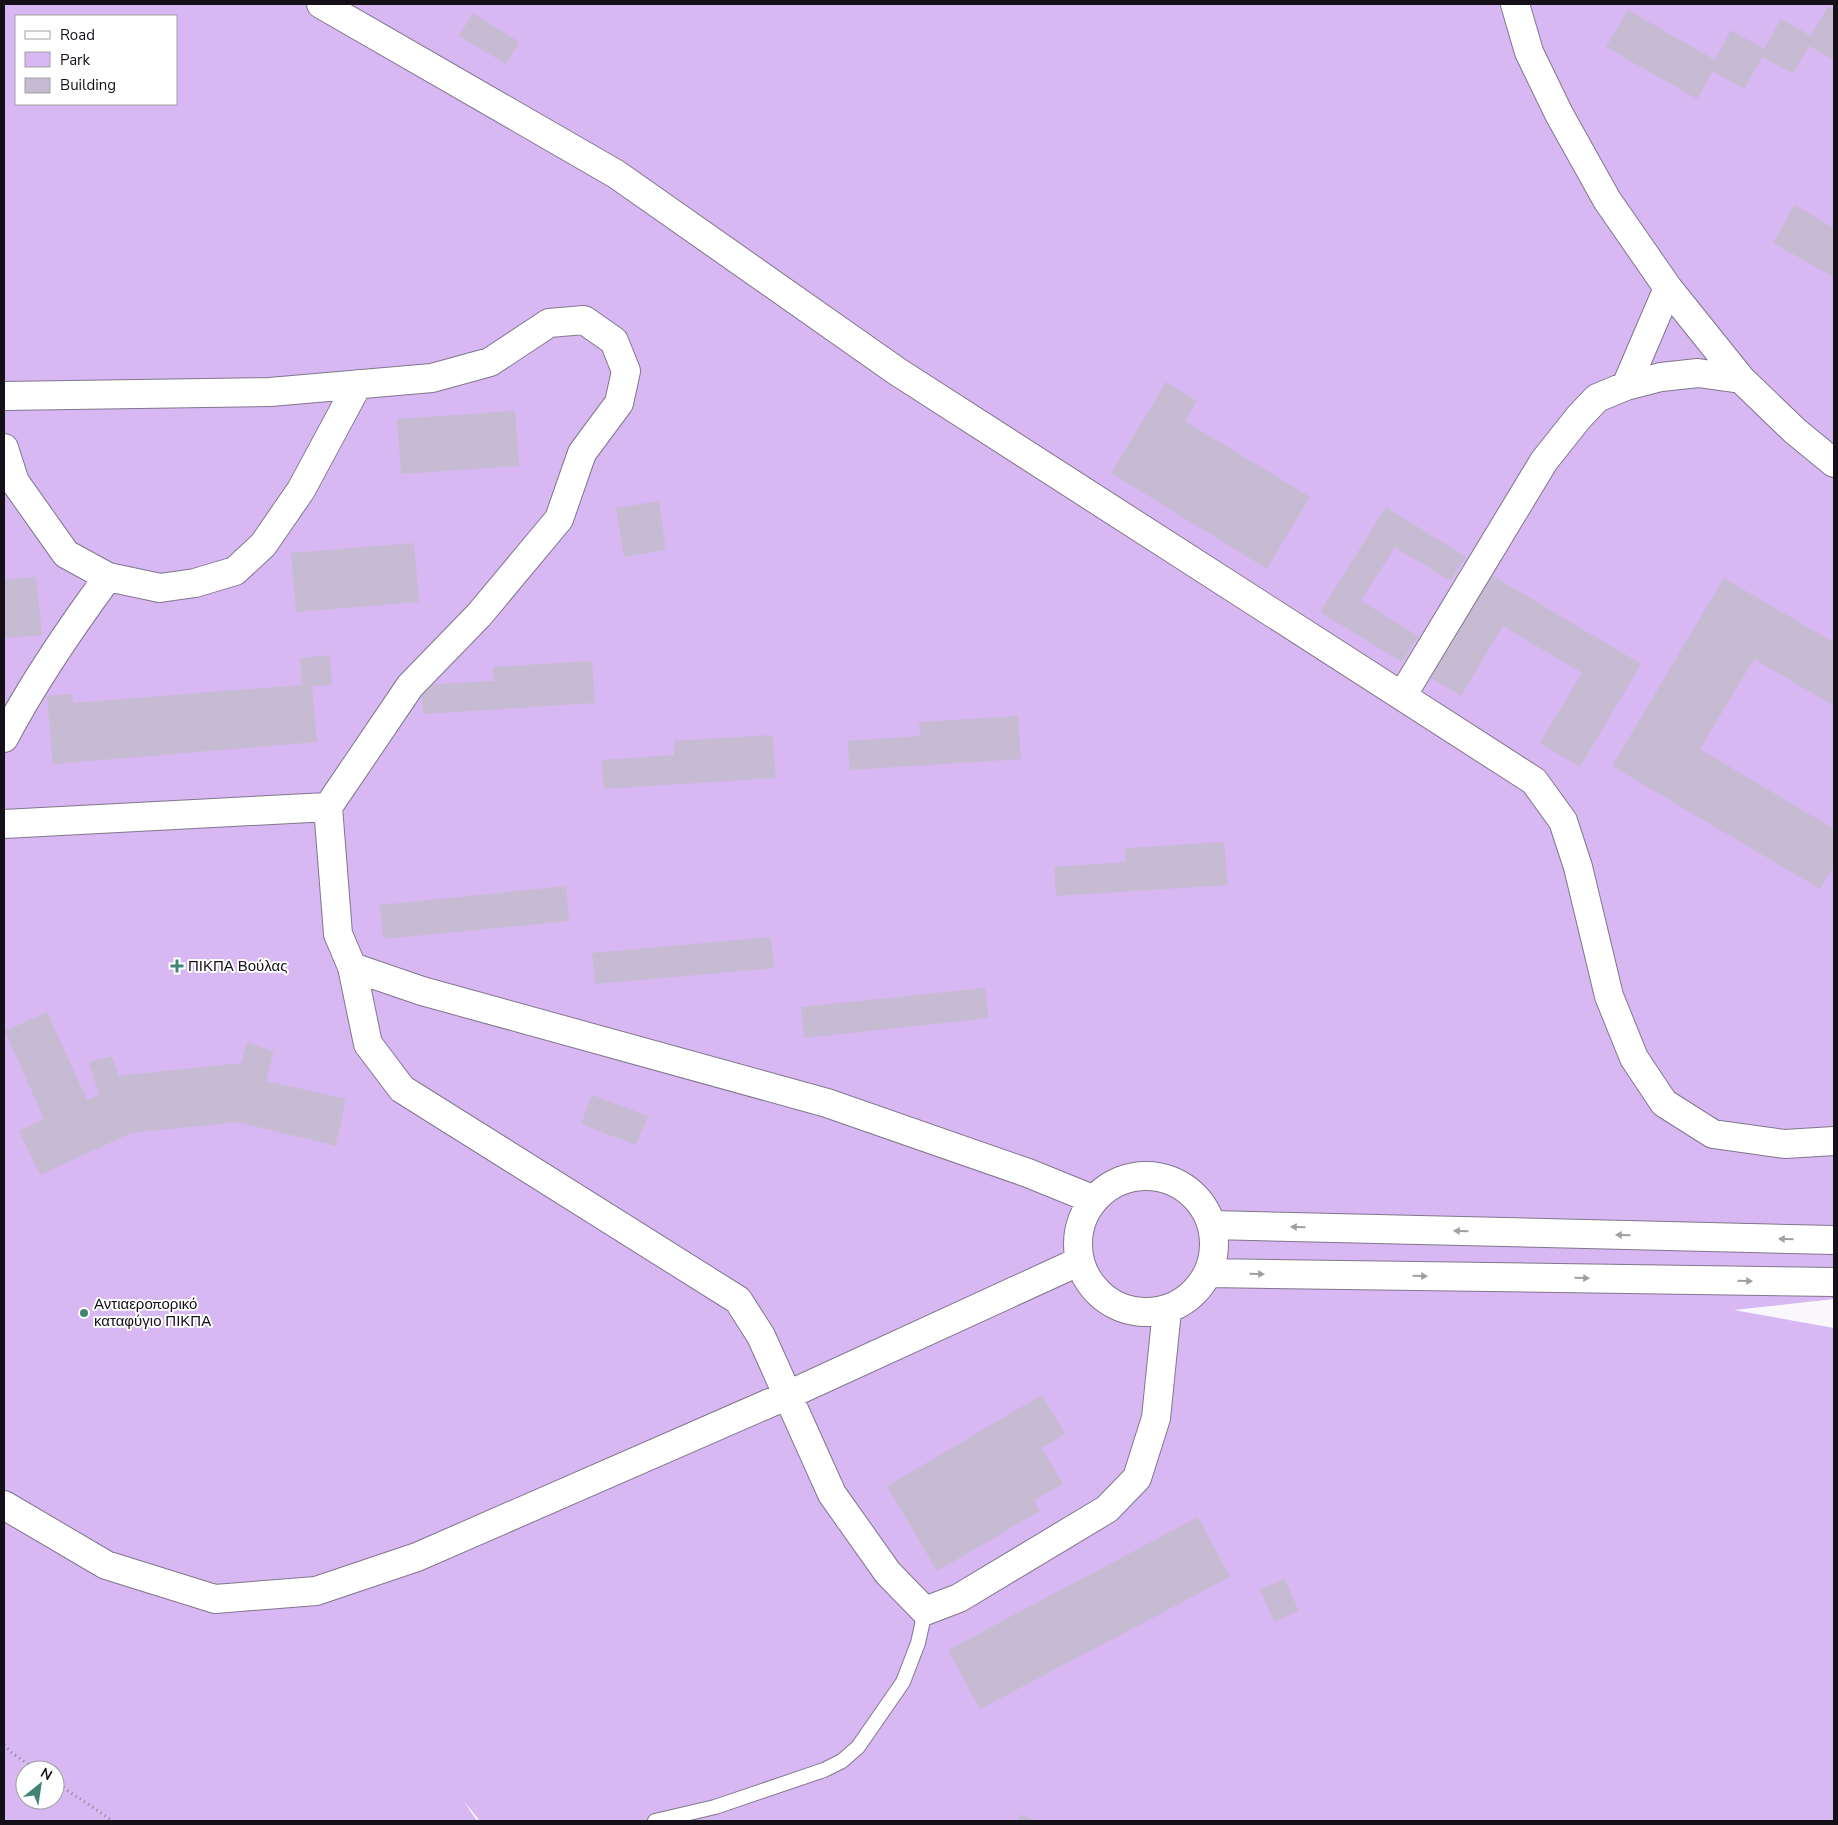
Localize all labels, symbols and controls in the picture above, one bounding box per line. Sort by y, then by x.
legend [15,15,178,105]
text: Road [60,25,95,45]
text: Park [60,50,90,70]
text: Building [60,75,116,95]
place label: ΠΙΚΠΑ Βούλας [188,956,287,976]
marker: ΠΙΚΠΑ Βούλας [170,959,184,973]
one-way arrow [1290,1223,1306,1231]
one-way arrow [1452,1227,1468,1235]
one-way arrow [1615,1231,1631,1239]
one-way arrow [1777,1235,1793,1243]
one-way arrow [1250,1270,1266,1278]
one-way arrow [1412,1272,1428,1280]
one-way arrow [1575,1274,1591,1282]
one-way arrow [1737,1277,1753,1285]
place label: Αντιαεροπορικό καταφύγιο ΠΙΚΠΑ [94,1294,211,1331]
marker: Αντιαεροπορικό καταφύγιο ΠΙΚΠΑ [78,1307,90,1319]
north arrow [15,1760,65,1810]
text: N [37,1763,56,1785]

